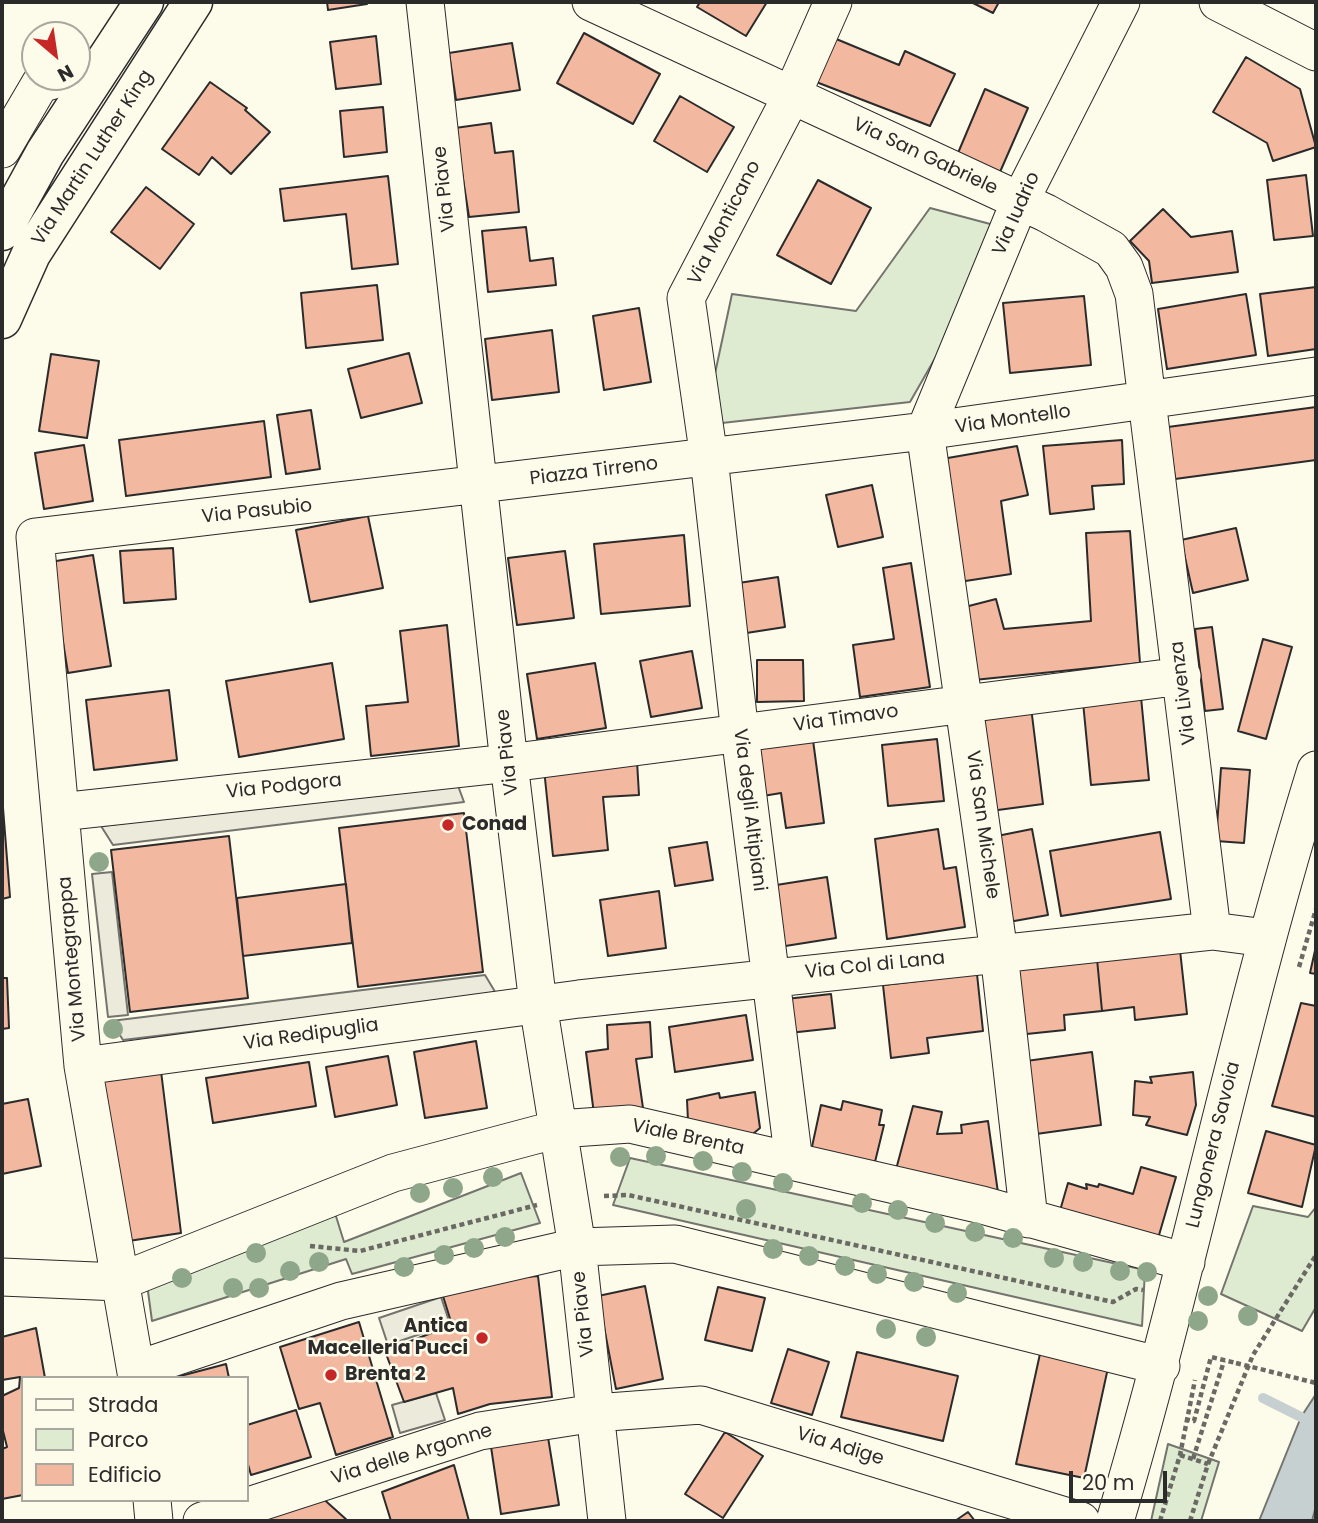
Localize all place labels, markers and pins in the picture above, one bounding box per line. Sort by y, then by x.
place label: Conad [462,814,527,836]
marker: Conad [440,817,456,833]
place label: Antica Macelleria Pucci [308,1316,468,1360]
marker: Antica Macelleria Pucci [474,1330,490,1346]
place label: Brenta 2 [345,1364,426,1386]
marker: Brenta 2 [323,1367,339,1383]

